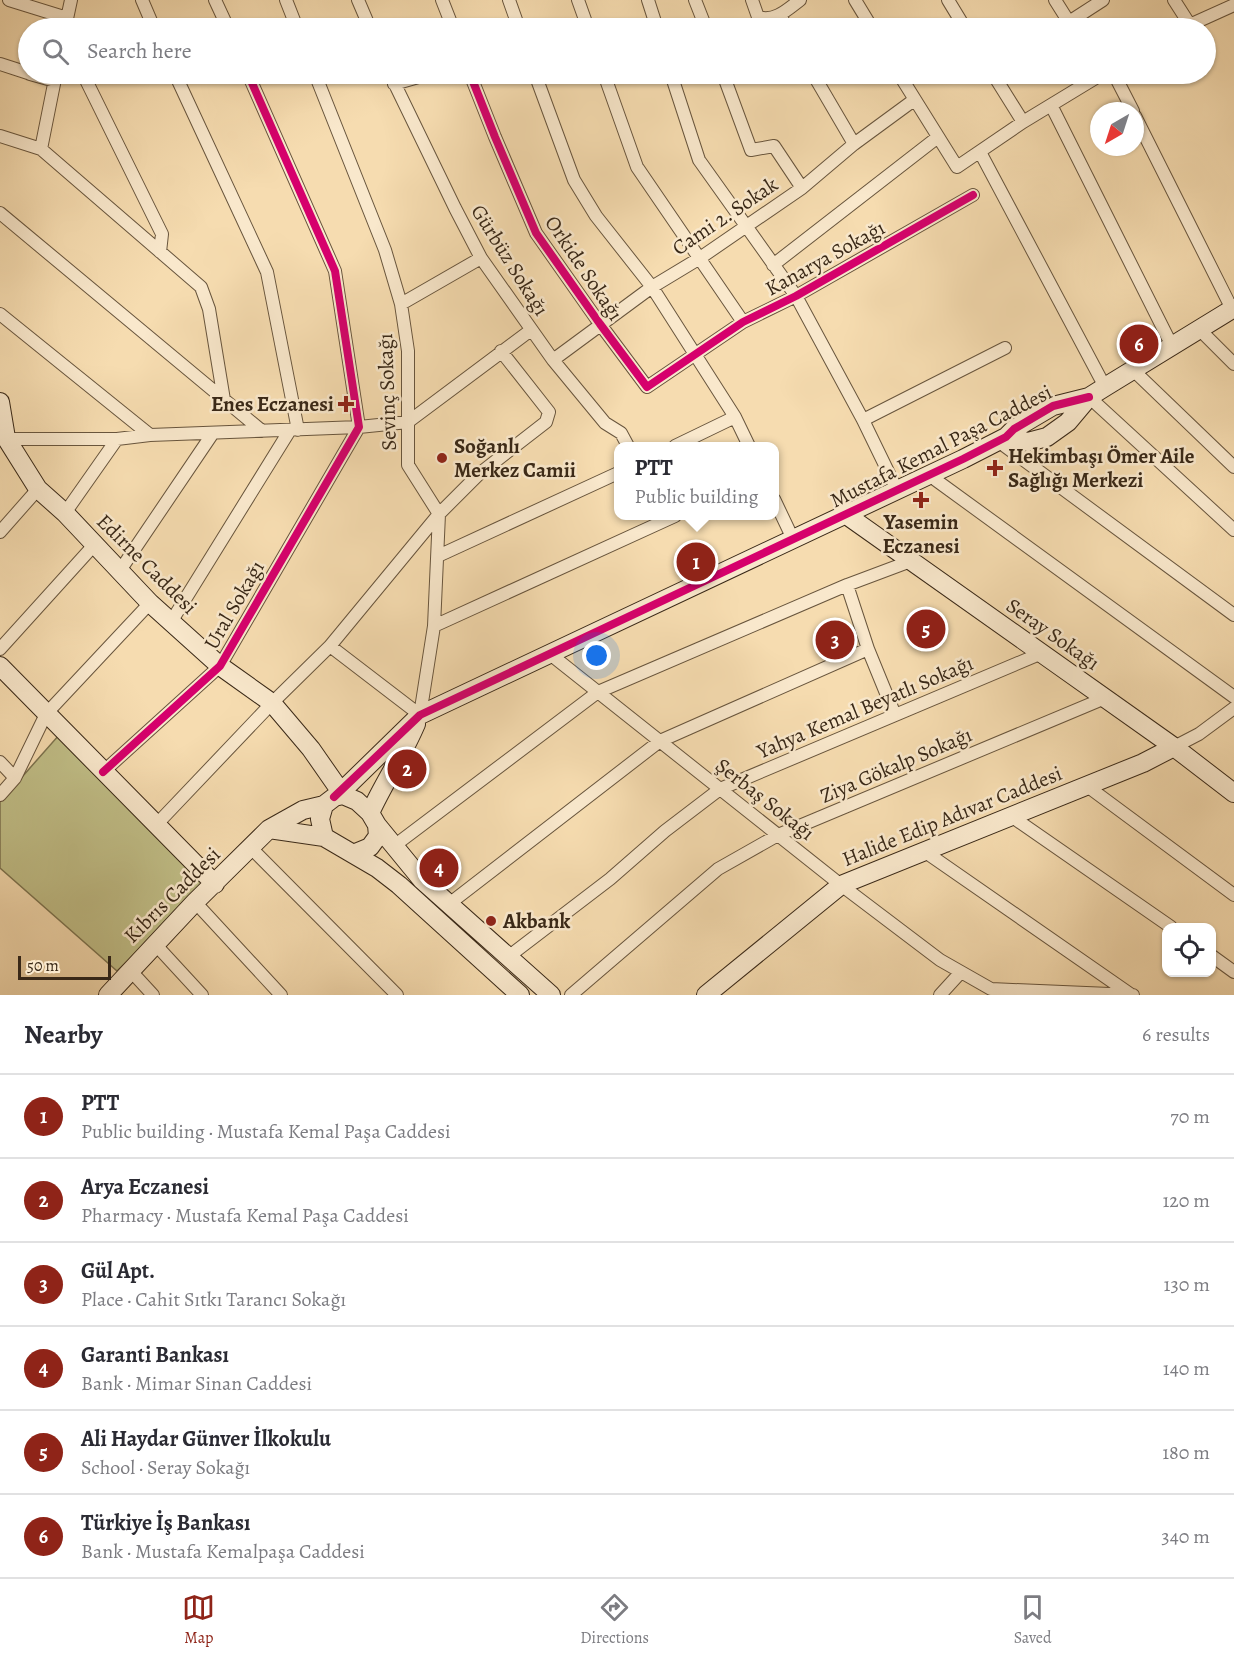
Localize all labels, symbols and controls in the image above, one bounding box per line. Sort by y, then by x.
search box [18,18,1216,84]
icon: search [39,35,72,68]
text: Search here [87,36,192,66]
north arrow [1090,102,1144,156]
street label: Cami 2. Sokak [667,170,784,262]
street label: Gürbüz Sokağı [465,199,555,321]
street label: Orkide Sokağı [539,210,630,326]
street label: Kanarya Sokağı [760,214,890,302]
pin: 6 [1120,322,1158,366]
street label: Sevinç Sokağı [371,333,403,451]
street label: Mustafa Kemal Paşa Caddesi [825,378,1057,514]
place label: Enes Eczanesi [211,390,334,418]
marker: Enes Eczanesi [339,397,353,411]
place label: Soğanlı Merkez Camii [454,432,576,484]
popup [614,442,779,520]
place label: Hekimbaşı Ömer Aile Sağlığı Merkezi [1008,442,1195,494]
marker: Soğanlı Merkez Camii [435,451,449,465]
text: PTT [635,453,673,483]
marker: Hekimbaşı Ömer Aile Sağlığı Merkezi [986,459,1004,477]
text: Public building [635,483,758,510]
marker: Yasemin Eczanesi [914,493,928,507]
street label: Edirne Caddesi [91,508,203,620]
place label: Yasemin Eczanesi [882,508,960,560]
pin: 1 [676,540,716,584]
street label: Ural Sokağı [197,555,271,655]
street label: Seray Sokağı [1001,591,1105,677]
pin: 5 [906,606,946,652]
pin: 3 [816,618,854,662]
your location [582,641,611,670]
street label: Yahya Kemal Beyatlı Sokağı [752,649,977,766]
street label: Ziya Gökalp Sokağı [816,720,976,810]
pin: 2 [388,746,426,792]
street label: Şerbaş Sokağı [710,751,820,847]
street label: Halide Edip Adıvar Caddesi [838,759,1066,873]
street label: Kıbrıs Caddesi [118,841,226,949]
pin: 4 [420,846,458,890]
place label: Akbank [502,907,571,935]
marker: Akbank [484,914,498,928]
map controls [1162,923,1216,977]
button: locate [1162,923,1216,977]
scale bar [18,953,111,980]
text: 50 m [27,955,59,977]
text: Nearby [24,1017,103,1052]
text: 6 results [1142,1021,1210,1048]
text: PTT [81,1088,119,1118]
text: 1 [40,1103,47,1130]
text: 70 m [1170,1103,1210,1130]
text: Public building · Mustafa Kemal Paşa Caddesi [81,1118,451,1145]
text: Arya Eczanesi [81,1172,209,1202]
text: 2 [39,1187,48,1214]
text: 120 m [1162,1187,1210,1214]
text: Pharmacy · Mustafa Kemal Paşa Caddesi [81,1202,409,1229]
text: Gül Apt. [81,1256,155,1286]
text: 3 [39,1271,48,1298]
text: 130 m [1164,1271,1210,1298]
text: Place · Cahit Sıtkı Tarancı Sokağı [81,1286,346,1313]
text: Garanti Bankası [81,1340,229,1370]
text: 4 [39,1355,48,1382]
text: 140 m [1163,1355,1210,1382]
text: Bank · Mimar Sinan Caddesi [81,1370,312,1397]
text: Ali Haydar Günver İlkokulu [81,1424,331,1454]
text: 5 [39,1439,48,1466]
text: 180 m [1162,1439,1210,1466]
text: School · Seray Sokağı [81,1454,250,1481]
text: Türkiye İş Bankası [81,1508,250,1538]
text: 6 [39,1523,48,1550]
text: 340 m [1161,1523,1210,1550]
text: Bank · Mustafa Kemalpaşa Caddesi [81,1538,365,1565]
tab: Map [182,1591,215,1649]
tab: Directions [580,1591,649,1649]
tab: Saved [1014,1591,1052,1649]

